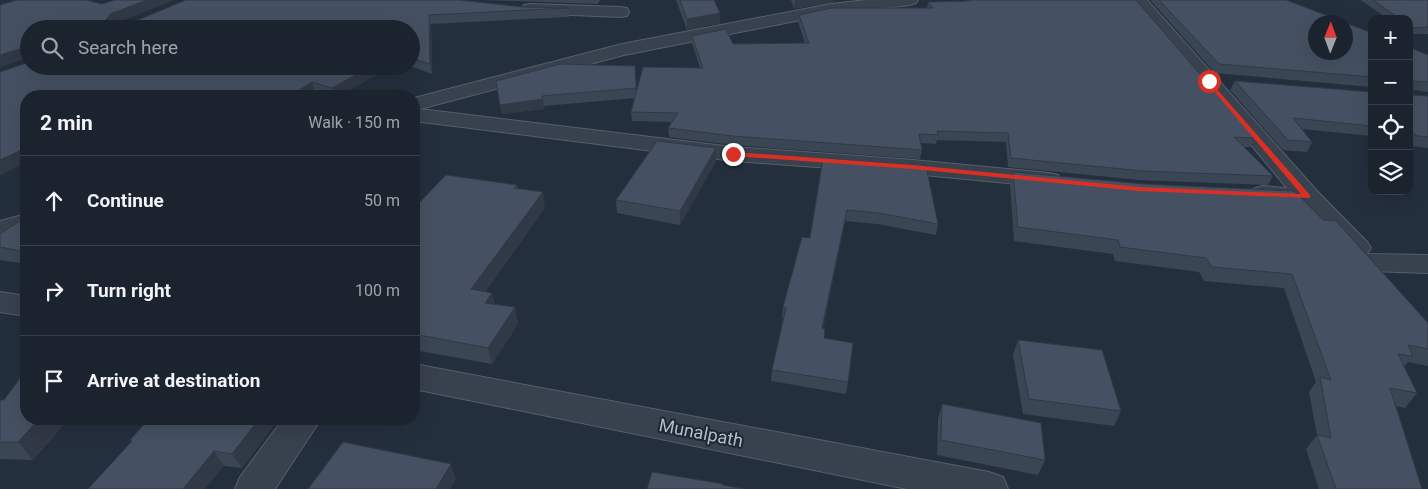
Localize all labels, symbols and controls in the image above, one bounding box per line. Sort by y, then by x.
north arrow [1308,15,1353,60]
map controls [1368,15,1413,195]
button: + [1368,15,1413,60]
search box [20,20,420,75]
icon: search [38,34,66,62]
text: Search here [78,36,178,59]
button: − [1368,60,1413,105]
route start [1198,70,1221,93]
button: locate [1368,105,1413,150]
text: 2 min [40,111,93,135]
text: Walk · 150 m [308,113,400,132]
route end [722,143,745,166]
button: layers [1368,150,1413,195]
icon: ahead [40,187,68,215]
text: Continue [87,189,164,212]
text: 50 m [364,191,400,210]
icon: right [40,277,68,305]
text: Turn right [87,279,171,302]
text: 100 m [355,281,400,300]
icon: arrive [40,367,68,395]
text: Arrive at destination [87,369,260,392]
street label: Munalpath [657,414,745,451]

